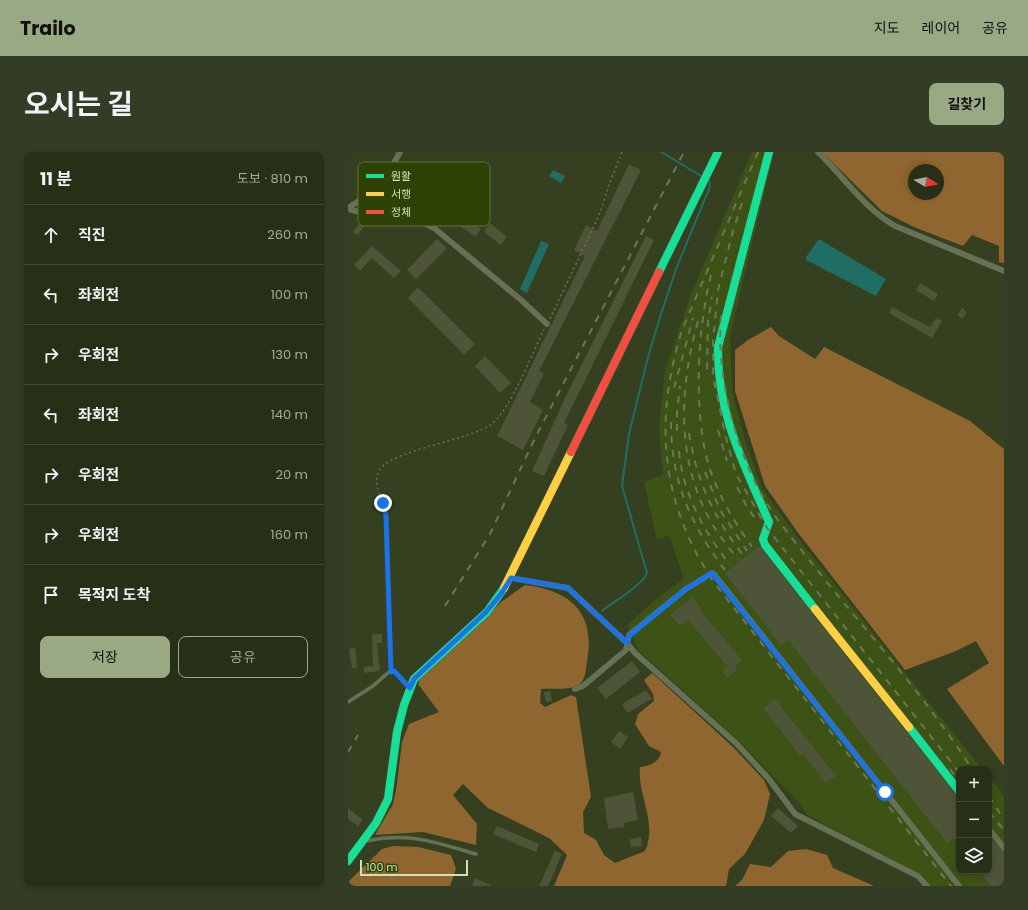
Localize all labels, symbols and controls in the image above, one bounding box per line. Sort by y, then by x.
text: Trailo [20,15,76,42]
text: 지도 [874,18,900,38]
text: 레이어 [922,18,960,38]
text: 공유 [982,18,1008,38]
button: 길찾기 [929,83,1004,125]
text: 오시는 길 [24,85,133,124]
legend [358,162,490,226]
north arrow [908,164,944,200]
text: 11 분 [40,167,72,191]
text: 원활 [391,168,411,184]
text: 도보 · 810 m [237,169,308,188]
text: 서행 [391,186,411,202]
text: 정체 [391,204,411,220]
icon: ahead [40,224,62,246]
text: 직진 [78,224,106,245]
text: 260 m [267,225,308,244]
icon: left [40,284,62,306]
text: 좌회전 [78,284,119,305]
text: 100 m [271,285,308,304]
icon: right [40,344,62,366]
text: 우회전 [78,344,119,365]
text: 130 m [271,345,308,364]
icon: left [40,404,62,426]
text: 좌회전 [78,404,119,425]
text: 140 m [271,405,308,424]
icon: right [40,464,62,486]
text: 우회전 [78,464,119,485]
text: 20 m [275,465,308,484]
route end [374,494,392,512]
icon: right [40,524,62,546]
text: 우회전 [78,524,119,545]
text: 160 m [271,525,308,544]
icon: arrive [40,584,62,606]
text: 목적지 도착 [78,584,150,605]
button: 저장 [40,636,170,678]
button: 공유 [178,636,308,678]
map controls [956,766,992,874]
button: + [956,766,992,802]
route start [876,783,894,801]
button: − [956,802,992,838]
button: layers [956,838,992,874]
scale bar [360,858,468,877]
text: 100 m [366,859,398,875]

